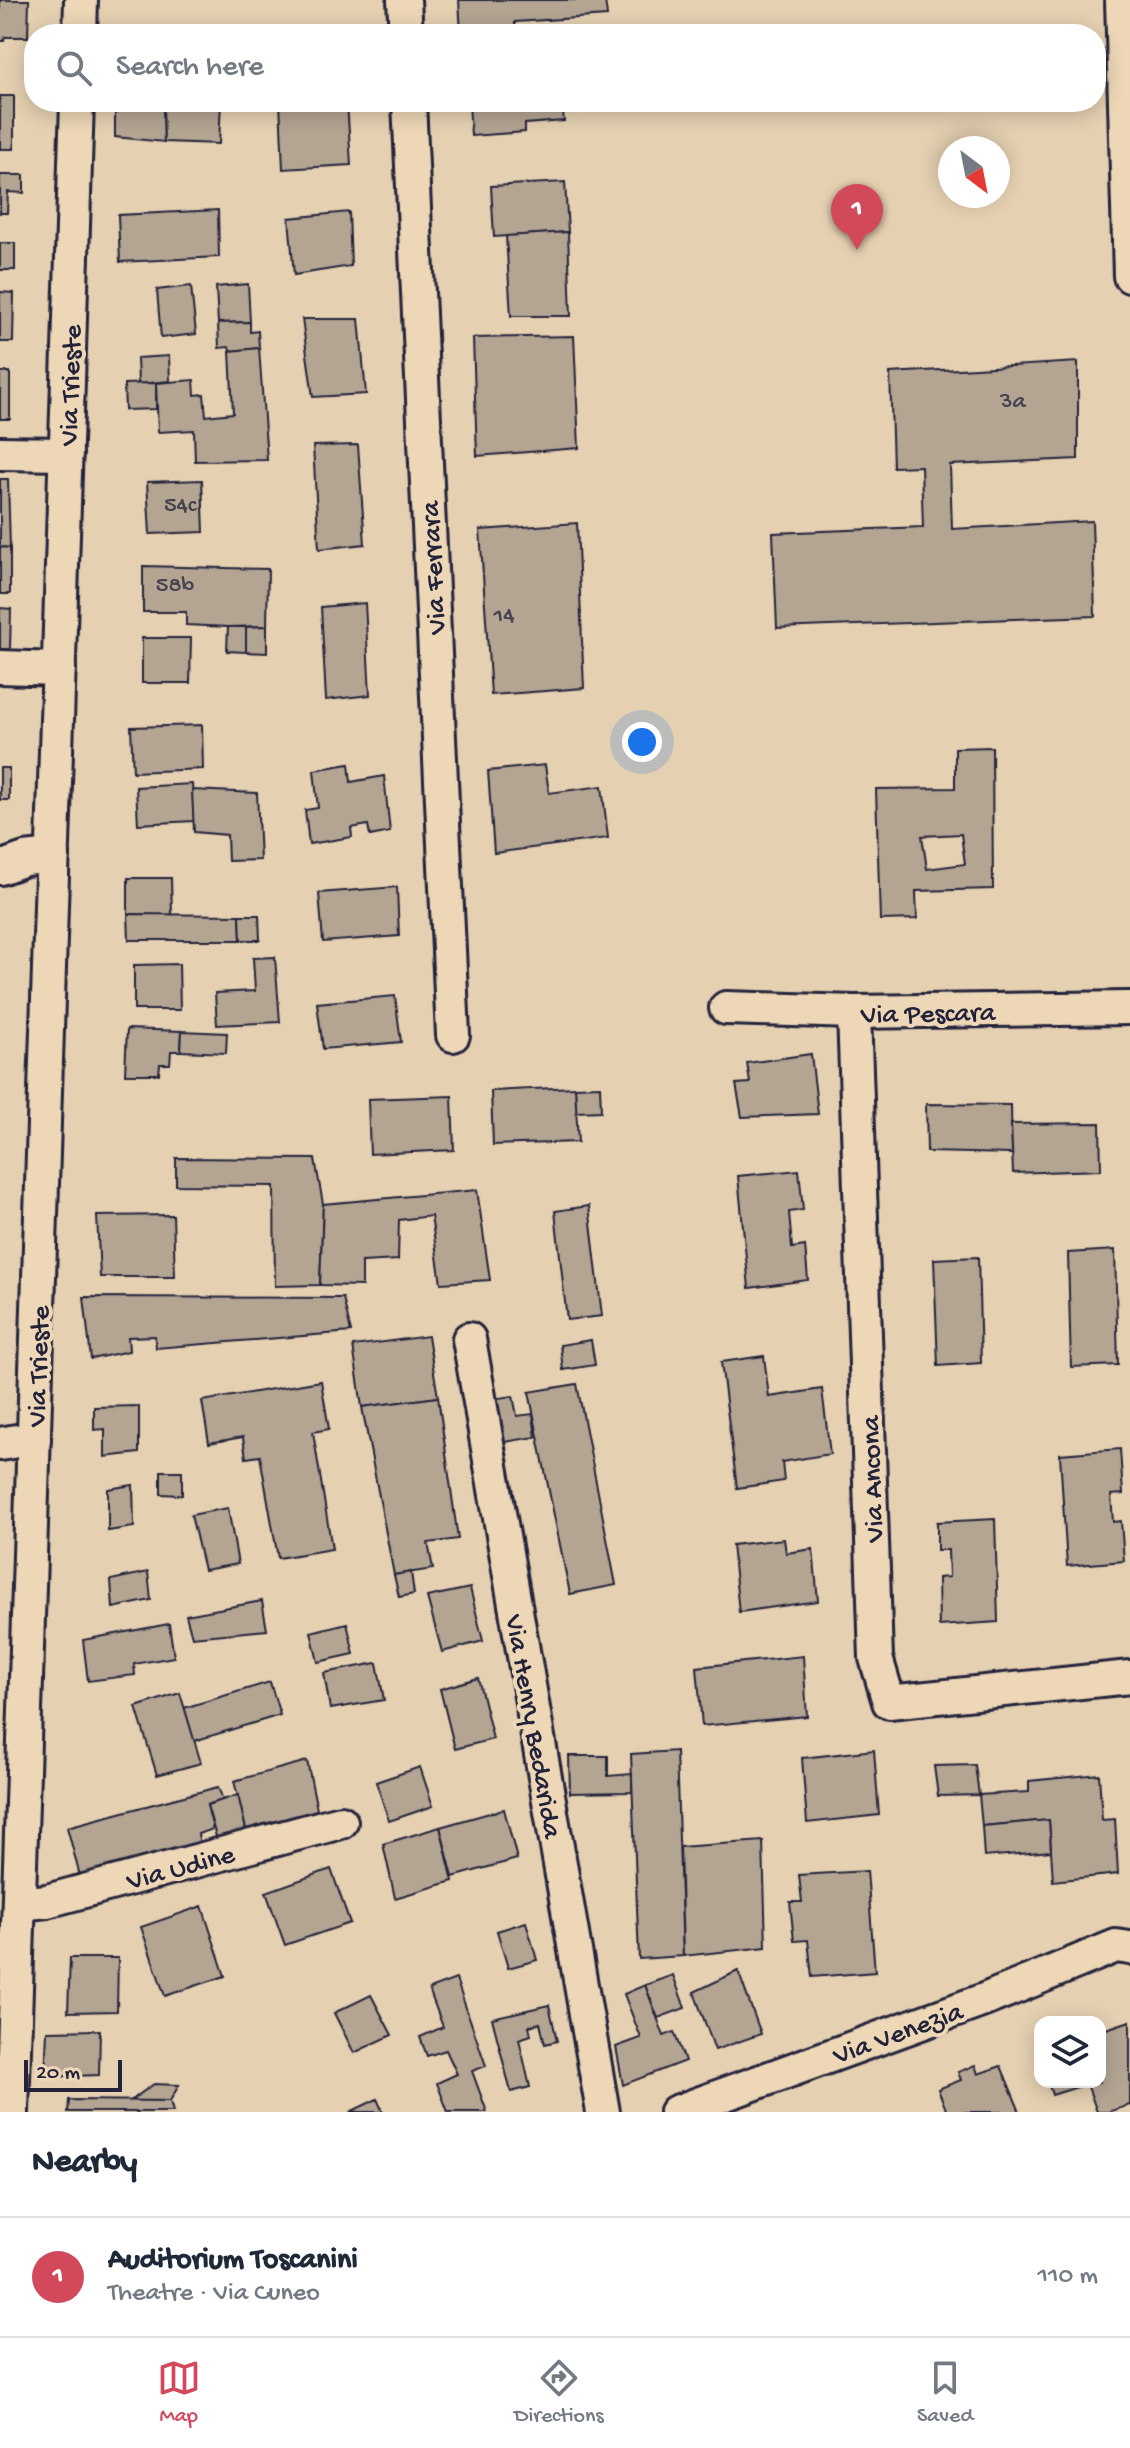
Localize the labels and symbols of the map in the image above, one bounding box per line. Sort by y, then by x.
north arrow [938,136,1010,208]
pin: 1 [831,184,883,250]
street label: Via Trieste [54,323,91,447]
house number: 3a [999,388,1027,417]
house number: 54c [164,492,197,521]
street label: Via Ferrara [415,499,456,636]
house number: 58b [156,572,195,601]
house number: 14 [492,602,515,631]
your location [622,722,662,762]
street label: Via Pescara [860,998,997,1033]
street label: Via Trieste [22,1304,59,1428]
street label: Via Ancona [856,1414,893,1544]
street label: Via Henry Bedarida [495,1611,568,1843]
street label: Via Udine [123,1839,239,1900]
street label: Via Venezia [828,1996,969,2074]
scale bar [24,2056,122,2092]

